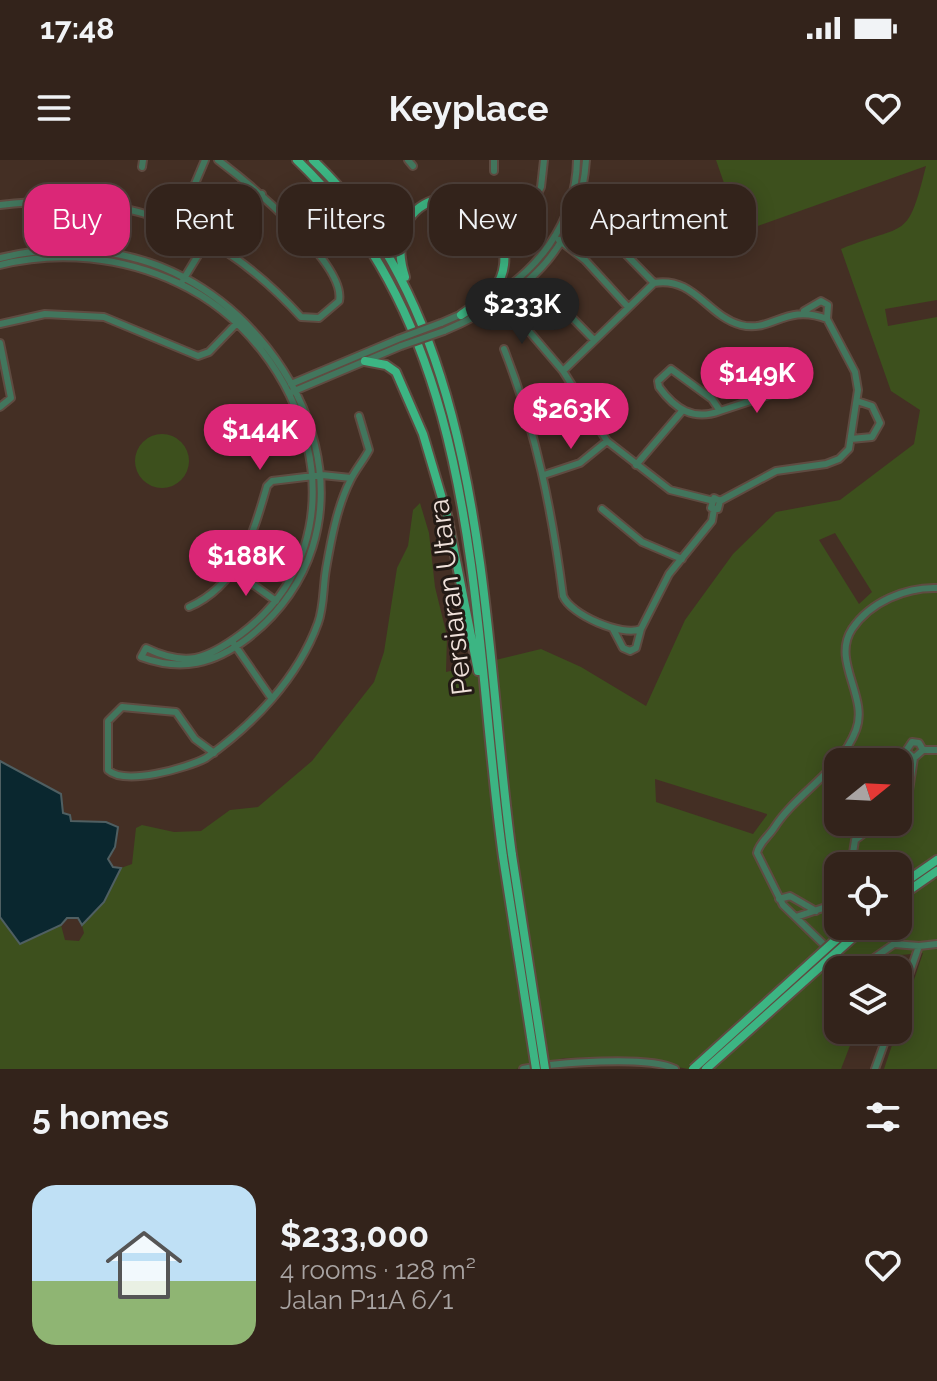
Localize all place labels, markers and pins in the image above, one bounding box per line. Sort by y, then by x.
pin: $233K [466,278,578,346]
pin: $149K [701,347,813,415]
pin: $263K [515,383,627,451]
pin: $144K [204,404,316,472]
pin: $188K [190,530,302,598]

